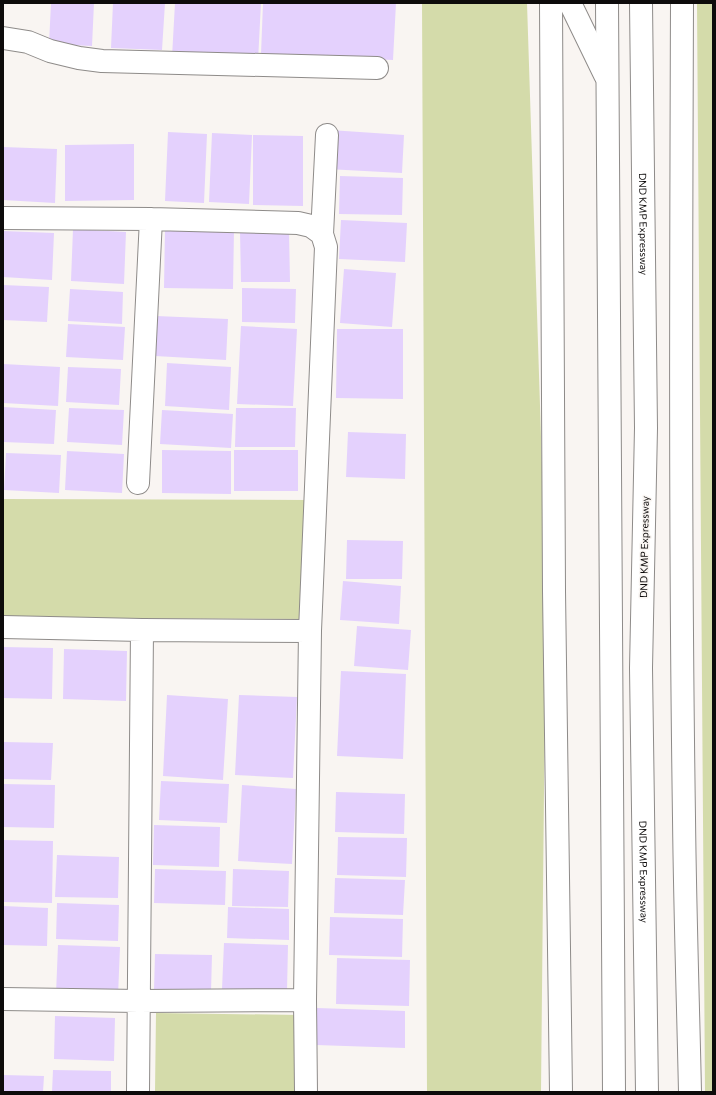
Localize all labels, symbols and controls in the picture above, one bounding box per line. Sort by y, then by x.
street label: DND KMP Expressway [637,173,650,275]
street label: DND KMP Expressway [637,496,651,598]
street label: DND KMP Expressway [637,821,651,923]

